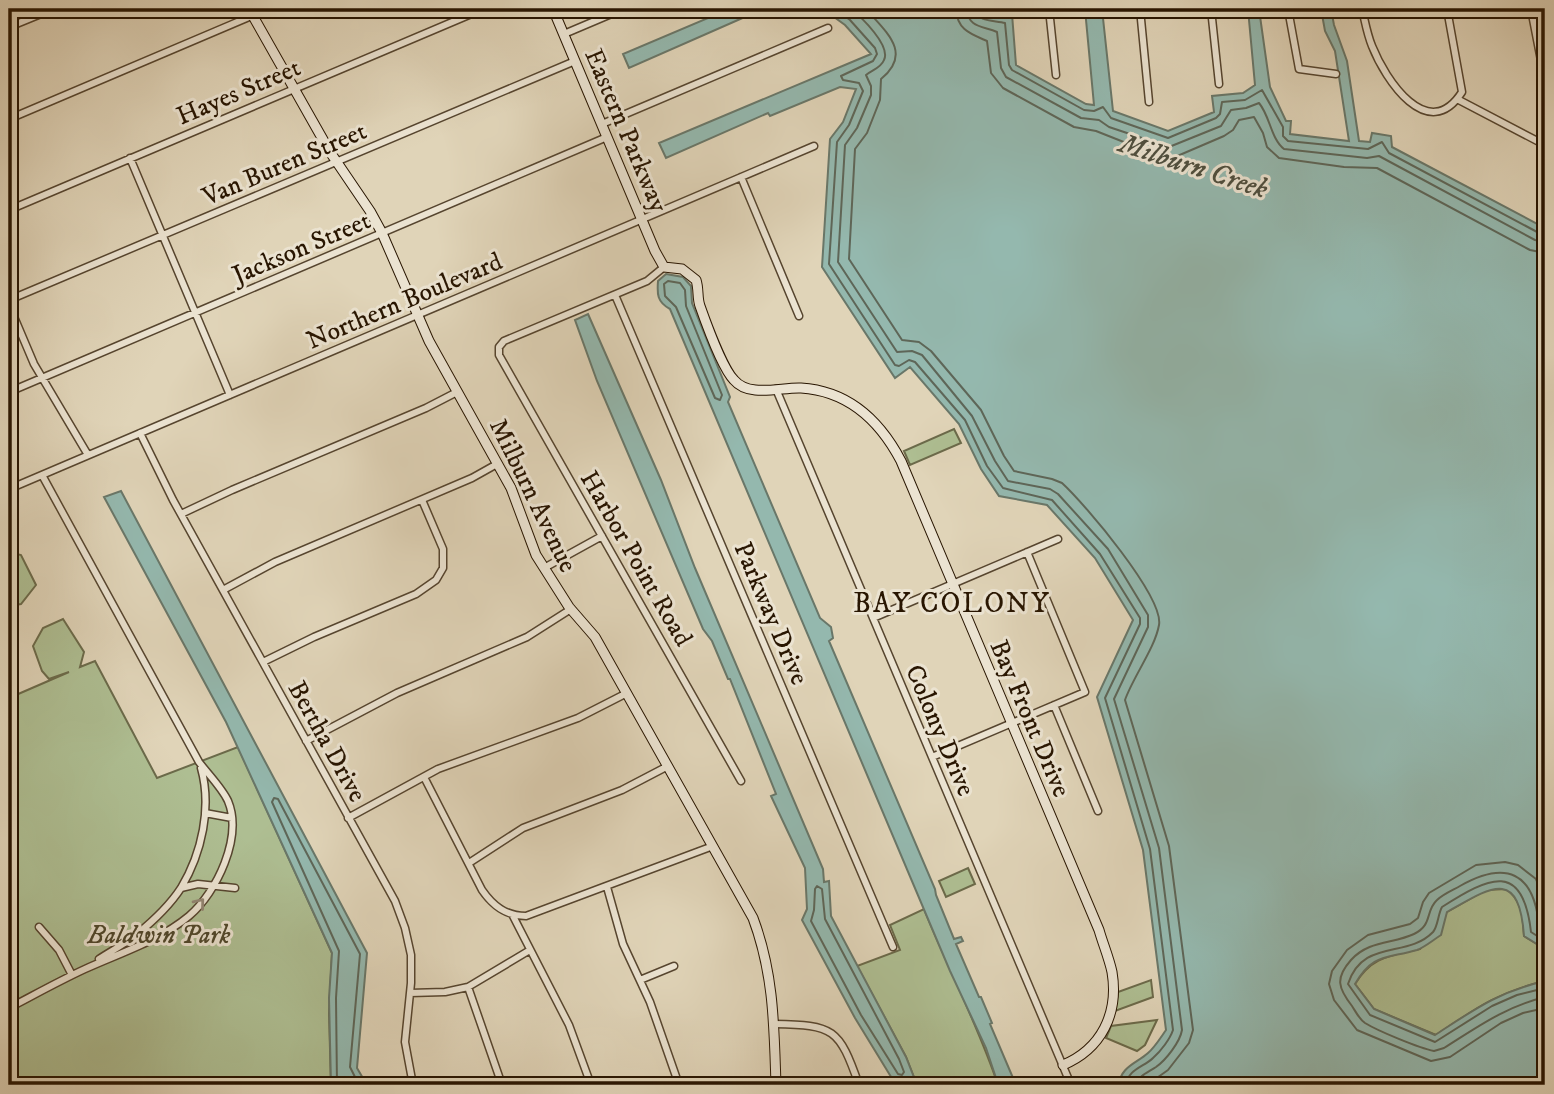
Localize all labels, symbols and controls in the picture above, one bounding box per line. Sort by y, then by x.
street label: Eastern Parkway [576,44,675,218]
street label: Hayes Street [172,51,306,133]
street label: Van Buren Street [197,115,372,214]
water label: Milburn Creek [1113,125,1273,207]
street label: Jackson Street [226,204,376,293]
street label: Northern Boulevard [302,245,508,358]
street label: Milburn Avenue [481,413,584,578]
street label: Harbor Point Road [572,465,699,653]
street label: Parkway Drive [726,537,815,690]
district label: BAY COLONY [853,586,1051,621]
street label: Bay Front Drive [982,635,1078,802]
street label: Colony Drive [897,660,982,801]
street label: Bertha Drive [280,675,373,808]
one-way arrow [191,898,204,911]
park label: Baldwin Park [87,919,231,952]

